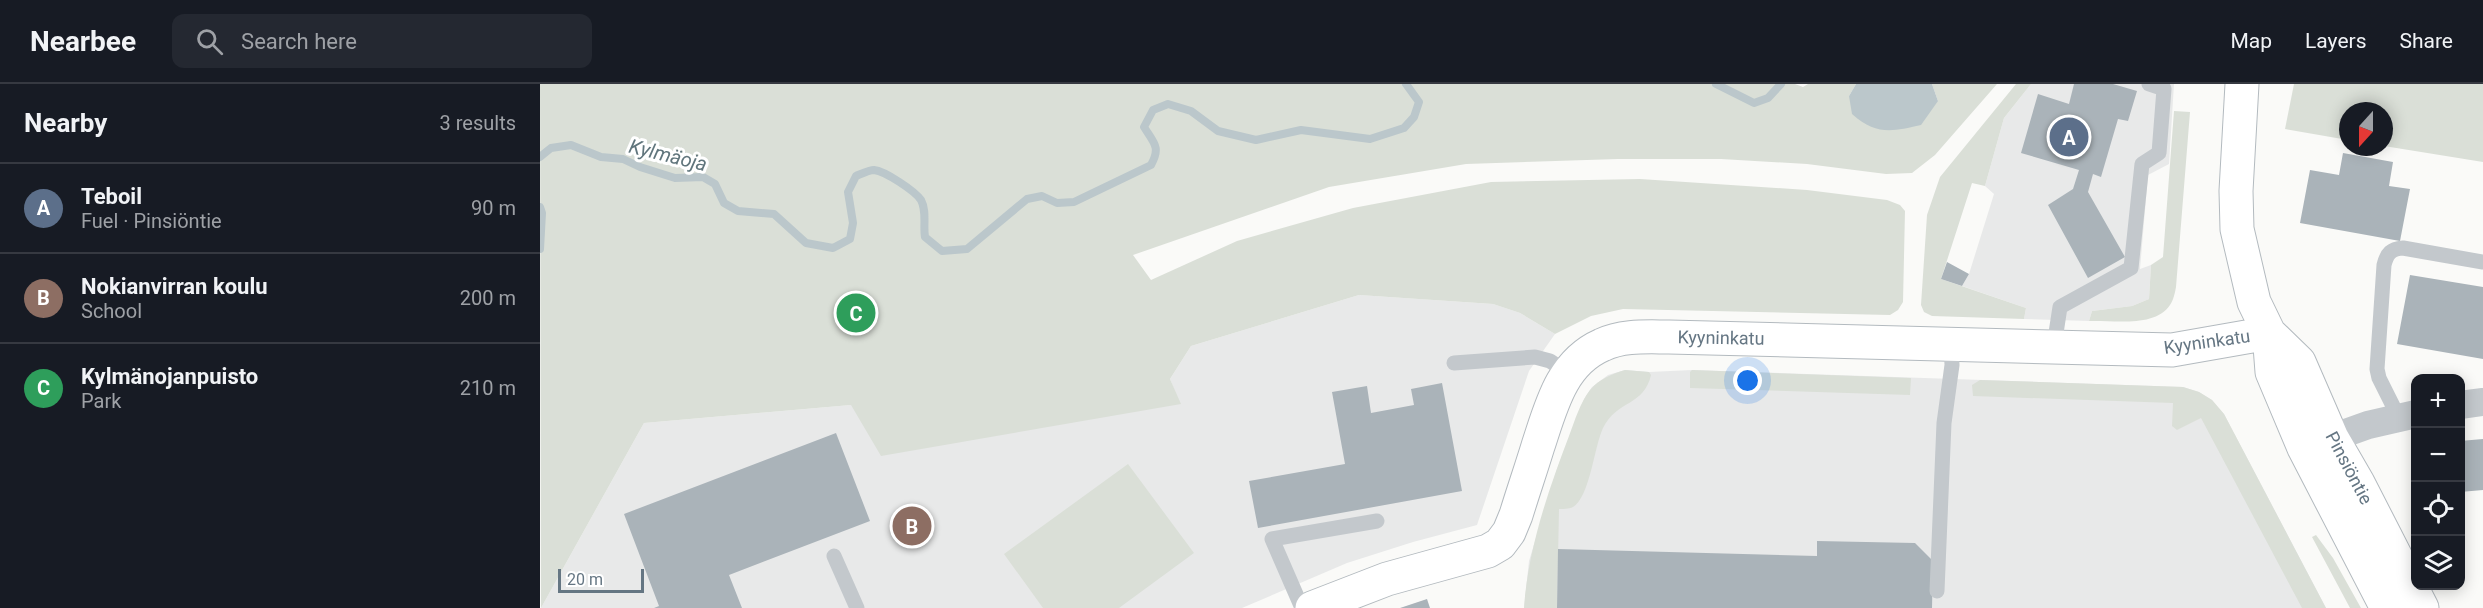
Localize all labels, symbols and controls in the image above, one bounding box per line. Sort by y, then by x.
search box [172,14,592,68]
text: Nearbee [30,25,136,58]
icon: search [193,25,226,58]
text: Search here [241,29,357,54]
text: Map [2230,29,2272,53]
text: Layers [2305,29,2366,53]
text: Share [2399,29,2453,53]
north arrow [2339,102,2393,156]
text: Nearby [24,108,107,138]
text: 3 results [440,111,516,135]
pin: A [2050,115,2089,160]
water label: Kylmäoja [627,134,709,176]
text: Teboil [81,184,142,209]
text: A [37,196,50,220]
text: 90 m [471,196,516,220]
text: Fuel · Pinsiöntie [81,209,222,233]
text: Nokianvirran koulu [81,274,268,299]
text: B [37,286,50,310]
text: 200 m [460,286,516,310]
pin: C [836,290,876,336]
text: School [81,299,142,323]
street label: Kyyninkatu [2162,325,2251,358]
street label: Kyyninkatu [1677,326,1765,349]
text: Kylmänojanpuisto [81,364,258,389]
your location [1733,366,1762,395]
map controls [2411,374,2465,590]
button: + [2411,374,2465,428]
text: C [37,376,50,400]
text: 210 m [460,376,516,400]
text: Park [81,389,121,413]
street label: Pinsiöntie [2322,428,2377,508]
button: − [2411,428,2465,482]
button: locate [2411,482,2465,536]
pin: B [892,504,932,548]
button: layers [2411,536,2465,590]
scale bar [558,566,644,594]
text: 20 m [567,570,603,589]

